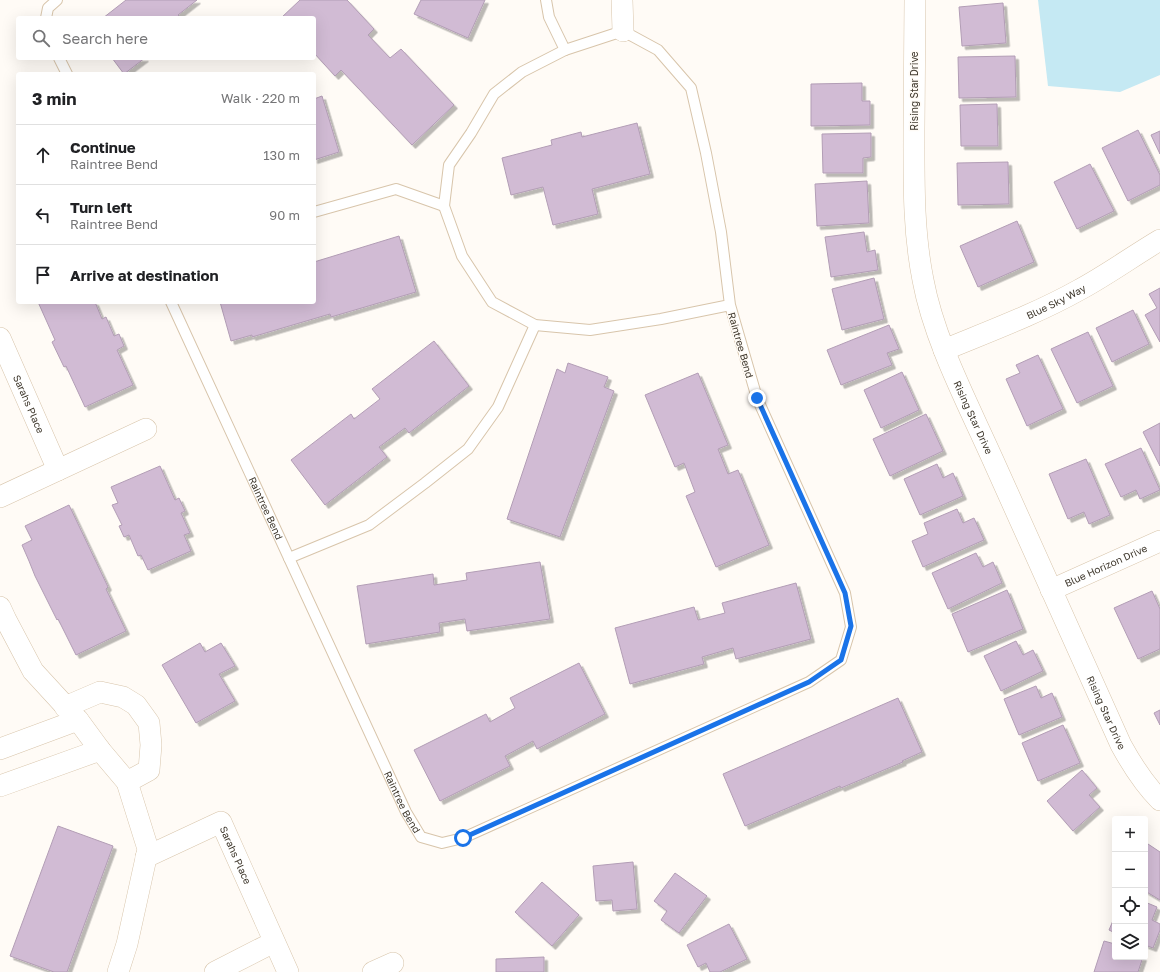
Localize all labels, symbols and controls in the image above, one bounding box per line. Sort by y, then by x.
search box [16,16,316,60]
icon: search [30,27,52,49]
text: Search here [62,29,148,47]
street label: Rising Star Drive [908,51,920,131]
text: 3 min [32,88,76,109]
text: Walk · 220 m [221,90,300,106]
text: Continue [70,138,136,156]
icon: ahead [32,144,54,166]
text: 130 m [263,147,300,163]
text: Raintree Bend [70,156,158,172]
text: Turn left [70,198,132,216]
icon: left [32,204,54,226]
text: 90 m [269,207,300,223]
text: Raintree Bend [70,216,158,232]
icon: arrive [32,264,54,286]
text: Arrive at destination [70,266,219,284]
street label: Blue Sky Way [1024,281,1088,321]
street label: Raintree Bend [726,311,756,379]
street label: Sarahs Place [11,373,47,435]
street label: Rising Star Drive [951,379,996,456]
route end [748,389,766,407]
street label: Raintree Bend [246,475,286,541]
street label: Blue Horizon Drive [1063,542,1149,589]
street label: Rising Star Drive [1084,674,1128,752]
street label: Raintree Bend [382,769,423,835]
map controls [1112,816,1148,960]
button: + [1112,816,1148,852]
street label: Sarahs Place [218,824,254,886]
route start [454,829,472,847]
button: − [1112,852,1148,888]
button: locate [1112,888,1148,924]
button: layers [1112,924,1148,960]

